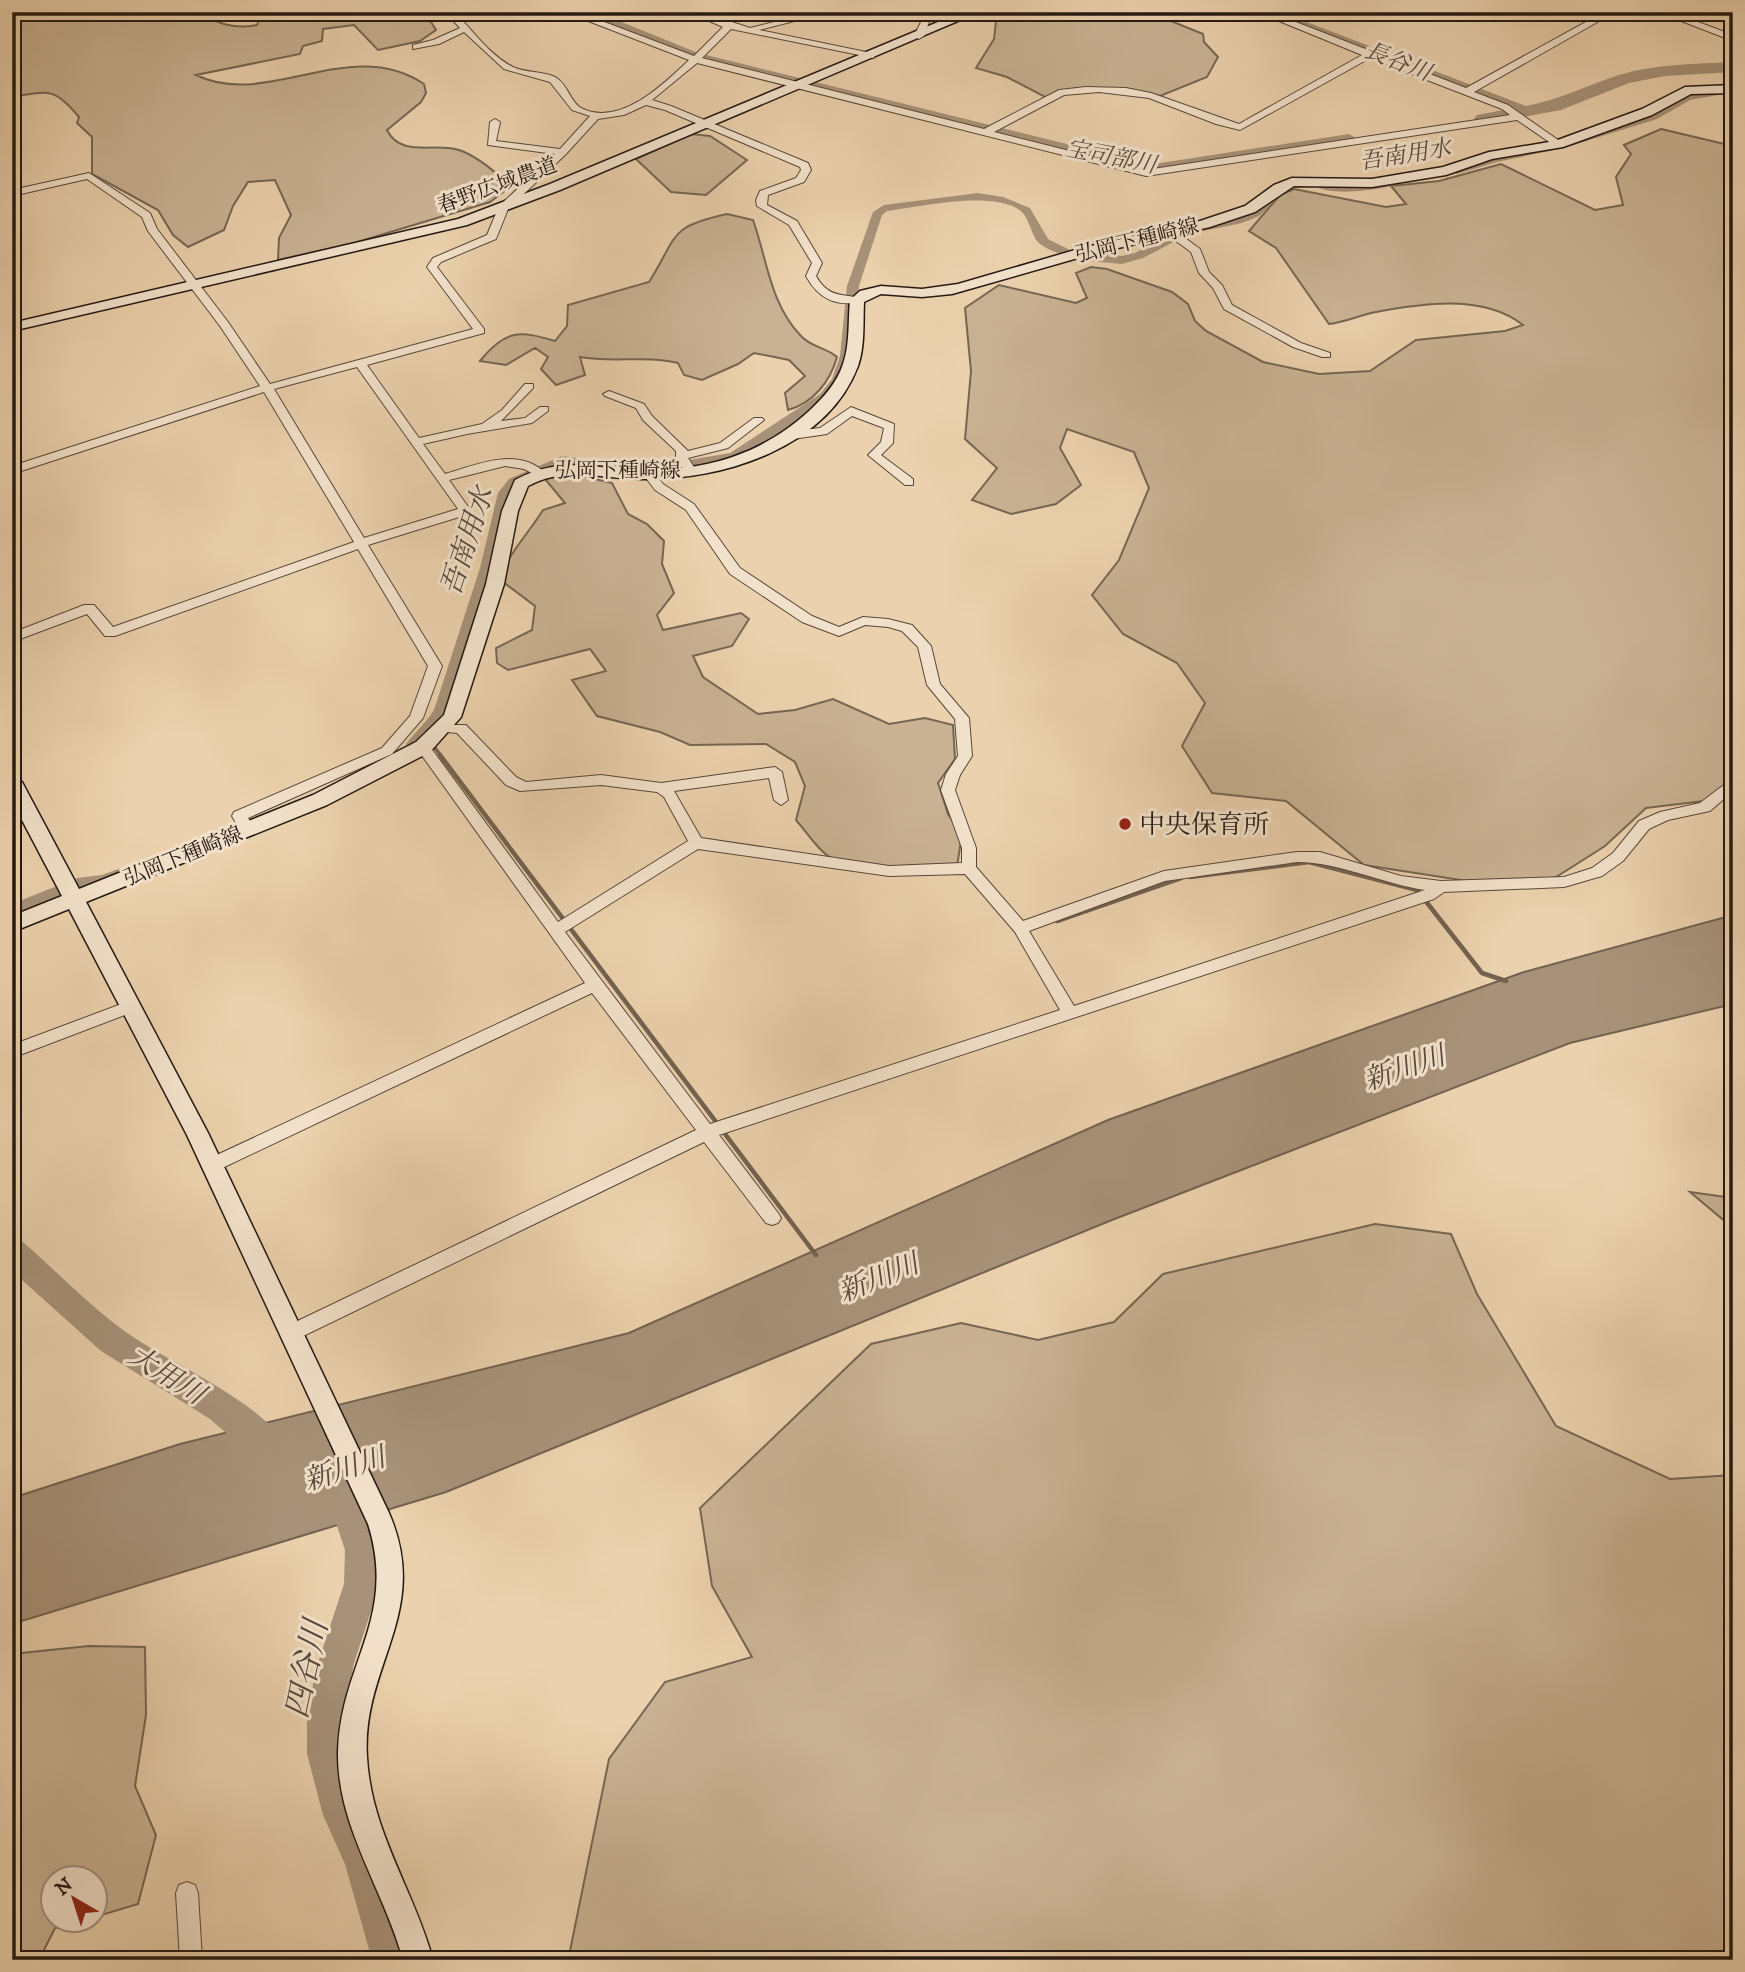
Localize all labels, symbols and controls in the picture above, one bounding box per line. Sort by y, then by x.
water label: 長谷川 [1360,36,1438,89]
water label: 宝司部川 [1063,134,1162,181]
water label: 吾南用水 [1358,134,1455,177]
street label: 春野広域農道 [434,152,561,220]
street label: 弘岡下種崎線 [1073,213,1202,269]
street label: 弘岡下種崎線 [555,458,681,484]
water label: 吾南用水 [433,480,502,600]
place label: 中央保育所 [1139,809,1269,842]
marker: 中央保育所 [1117,816,1133,832]
street label: 弘岡下種崎線 [120,821,247,893]
water label: 新川川 [1359,1037,1453,1099]
water label: 新川川 [833,1245,927,1310]
water label: 大用川 [121,1338,214,1414]
water label: 新川川 [299,1439,393,1499]
water label: 四谷川 [277,1614,338,1722]
north arrow [38,1864,108,1934]
text: N [51,1873,78,1901]

